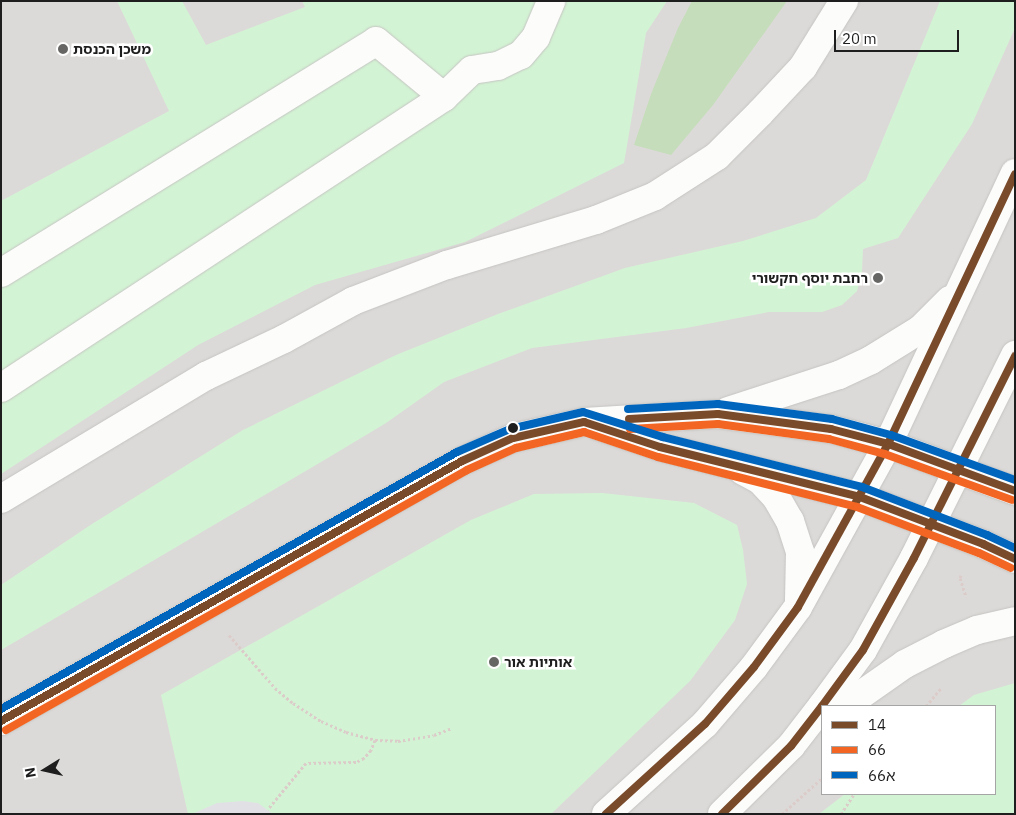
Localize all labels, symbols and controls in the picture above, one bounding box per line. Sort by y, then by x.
scale bar [836,20,961,52]
text: 20 m [842,29,877,48]
place label: משכן הכנסת [73,41,151,57]
marker: משכן הכנסת [57,43,69,55]
place label: רחבת יוסף חקשורי [752,270,868,286]
marker: רחבת יוסף חקשורי [872,272,884,284]
unlabelled marker [508,423,518,433]
place label: אותיות אור [504,654,572,670]
marker: אותיות אור [488,656,500,668]
legend [821,705,996,795]
text: 14 [868,715,886,734]
text: 66 [868,740,886,759]
north arrow [20,745,70,795]
text: N [20,766,40,779]
text: 66א [868,766,896,785]

